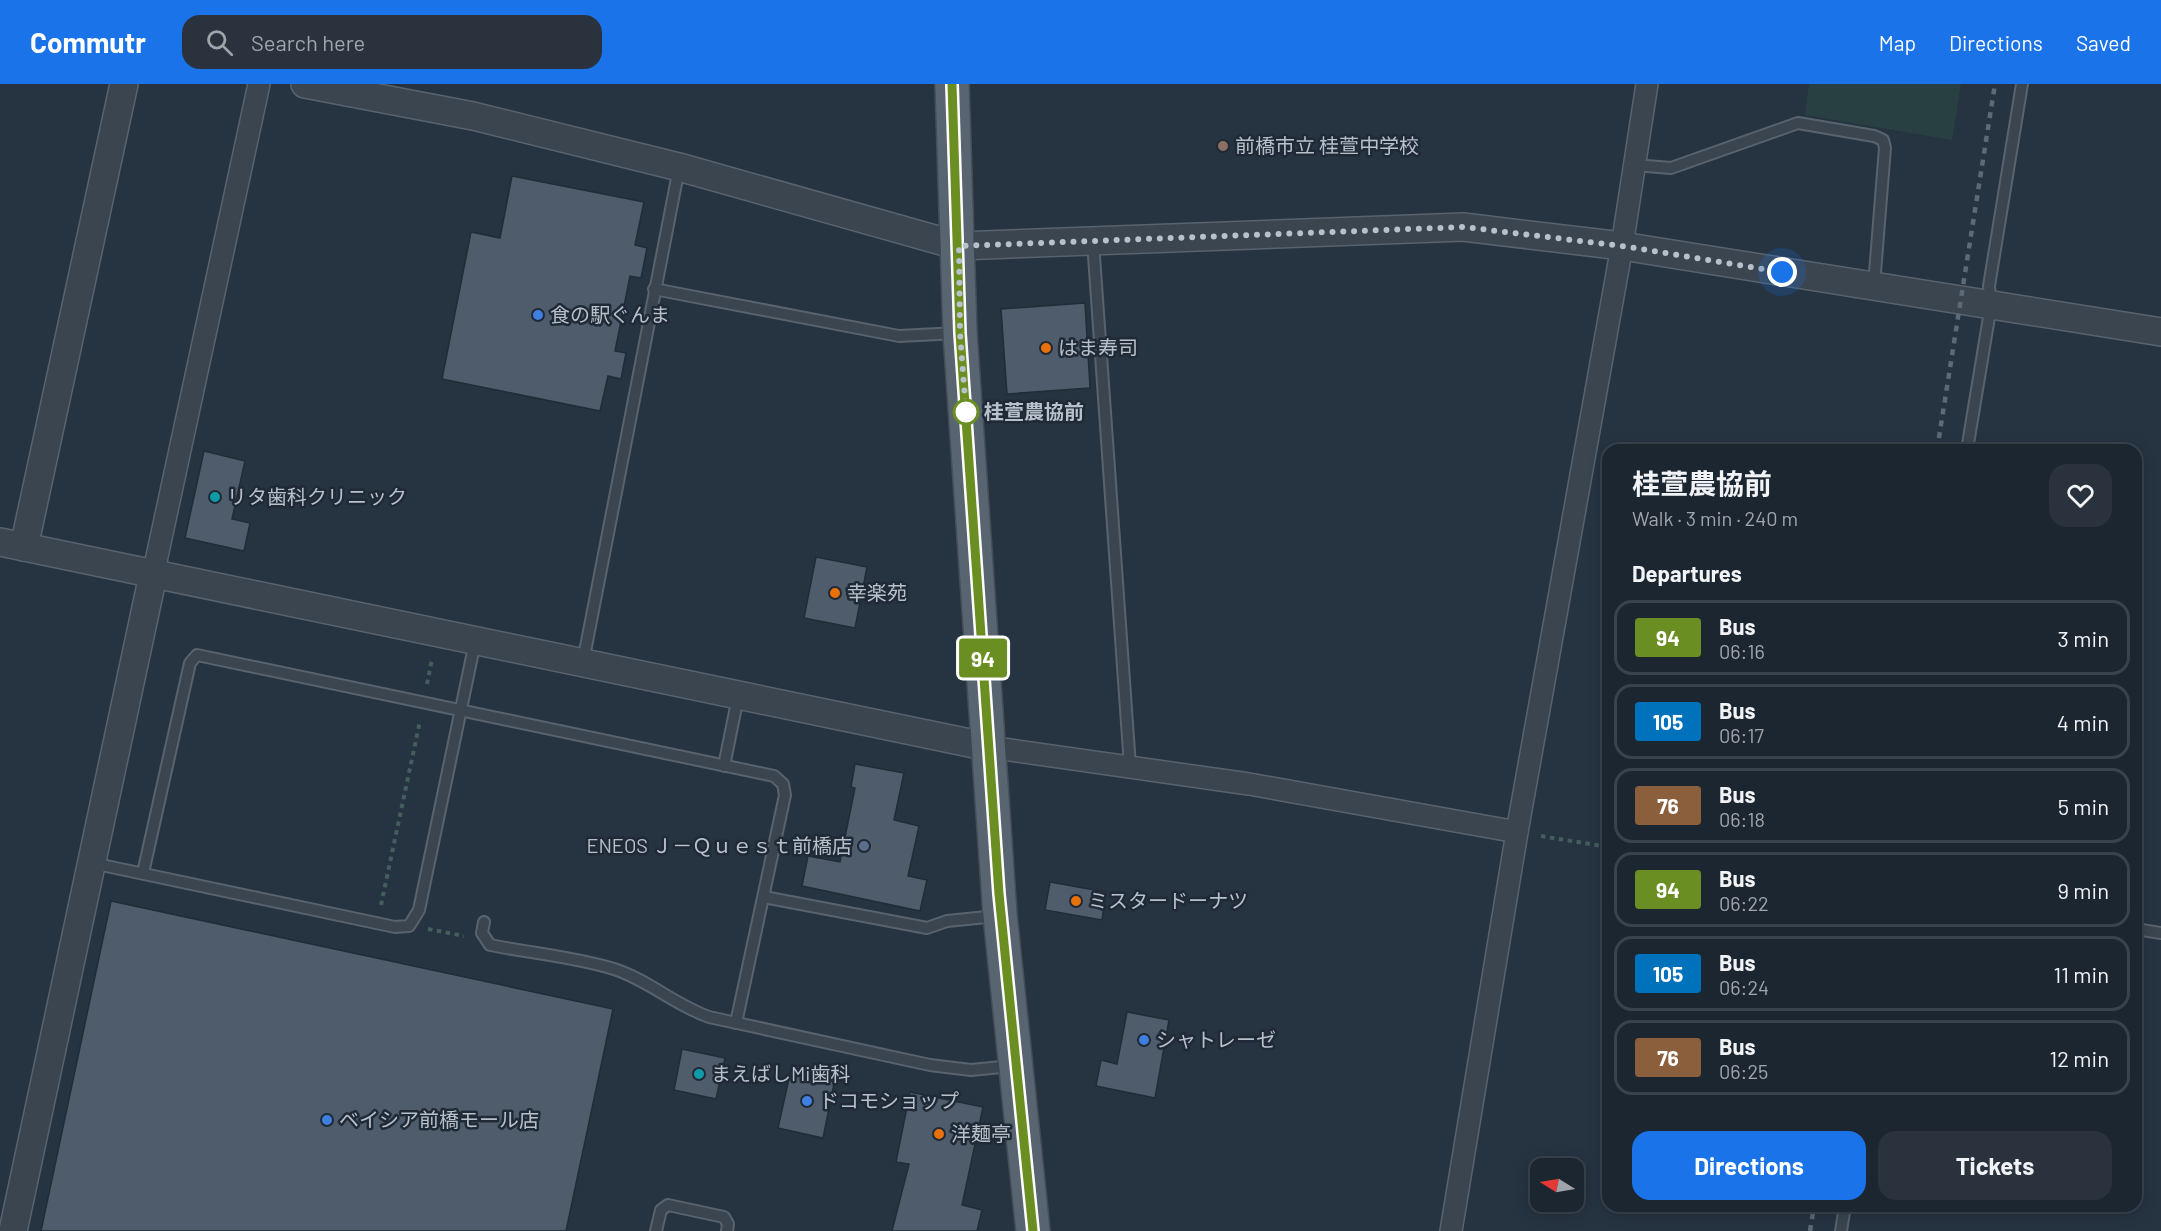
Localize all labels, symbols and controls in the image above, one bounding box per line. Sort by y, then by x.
search box [182,15,602,69]
text: Commutr [30,25,146,59]
icon: search [203,26,236,59]
text: Search here [251,29,365,55]
text: Map [1879,30,1916,55]
text: Directions [1949,30,2043,55]
text: Saved [2076,30,2131,55]
place label: 前橋市立 桂萱中学校 [1235,133,1419,157]
marker: 前橋市立 桂萱中学校 [1216,139,1230,153]
your location [1767,257,1797,287]
place label: 食の駅ぐんま [550,302,670,326]
marker: 食の駅ぐんま [531,308,545,322]
place label: はま寿司 [1058,335,1138,359]
marker: はま寿司 [1039,341,1053,355]
marker: 桂萱農協前 [953,399,979,425]
place label: 桂萱農協前 [984,399,1084,423]
button: heart [2049,464,2112,527]
text: 桂萱農協前 [1632,466,1772,500]
place label: リタ歯科クリニック [227,484,407,508]
marker: リタ歯科クリニック [208,490,222,504]
text: Walk · 3 min · 240 m [1632,506,1798,530]
text: Departures [1632,560,1742,586]
place label: 幸楽苑 [847,580,907,604]
marker: 幸楽苑 [828,586,842,600]
text: Bus [1719,613,1756,639]
text: 94 [1656,625,1680,650]
text: 3 min [2058,625,2109,651]
line badge: 94 [956,638,1010,678]
text: 06:16 [1719,639,1765,663]
text: 94 [971,646,995,671]
text: Bus [1719,697,1756,723]
text: 105 [1653,709,1683,734]
text: 4 min [2057,709,2109,735]
text: 06:17 [1719,723,1764,747]
text: Bus [1719,781,1756,807]
text: 76 [1657,793,1679,818]
text: 5 min [2058,793,2109,819]
text: 06:18 [1719,807,1765,831]
place label: ENEOS Ｊ－Ｑｕｅｓｔ前橋店 [586,833,852,857]
marker: ENEOS Ｊ－Ｑｕｅｓｔ前橋店 [857,839,871,853]
text: Bus [1719,865,1756,891]
text: 94 [1656,877,1680,902]
text: 9 min [2057,877,2109,903]
place label: ミスタードーナツ [1088,888,1248,912]
text: 06:22 [1719,891,1769,915]
marker: ミスタードーナツ [1069,894,1083,908]
text: Bus [1719,949,1756,975]
text: 105 [1653,961,1683,986]
text: 11 min [2053,961,2109,987]
text: 06:24 [1719,975,1769,999]
place label: シャトレーゼ [1156,1027,1276,1051]
marker: シャトレーゼ [1137,1033,1151,1047]
text: Bus [1719,1033,1756,1059]
text: 76 [1657,1045,1679,1070]
text: 12 min [2049,1045,2109,1071]
text: 06:25 [1719,1059,1768,1083]
place label: まえばしMi歯科 [711,1061,850,1085]
marker: まえばしMi歯科 [692,1067,706,1081]
place label: ドコモショップ [819,1088,959,1112]
marker: ドコモショップ [800,1094,814,1108]
place label: ベイシア前橋モール店 [339,1107,539,1131]
marker: ベイシア前橋モール店 [320,1113,334,1127]
place label: 洋麺亭 [951,1121,1011,1145]
marker: 洋麺亭 [932,1127,946,1141]
button: Directions [1632,1131,1866,1200]
button: Tickets [1878,1131,2112,1200]
north arrow [1530,1158,1584,1212]
map controls [1530,1158,1584,1212]

